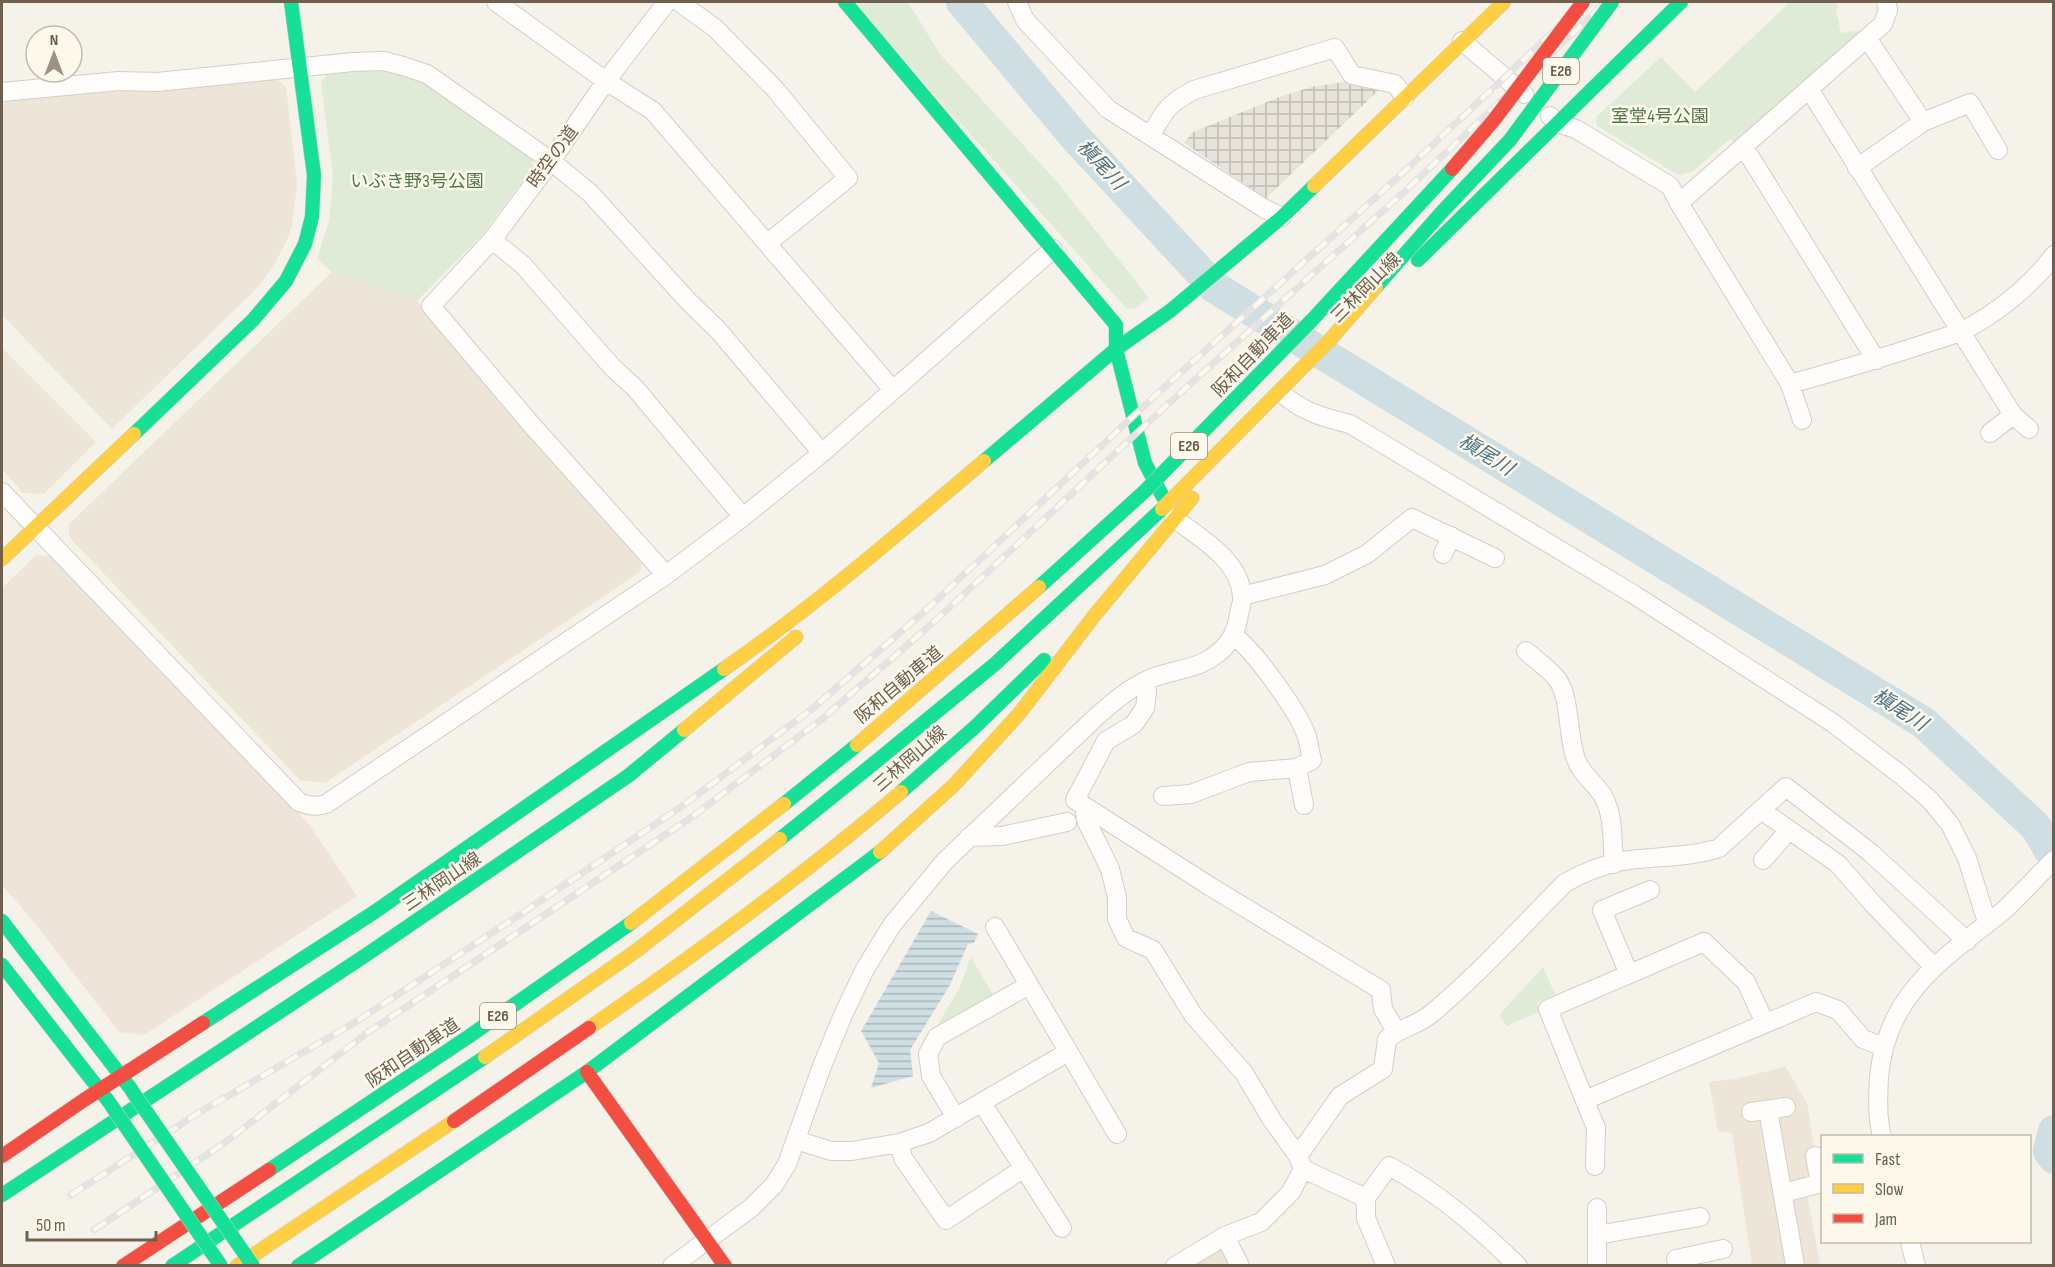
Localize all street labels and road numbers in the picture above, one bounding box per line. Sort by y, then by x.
road number: E26 [1543,58,1579,84]
street label: 時空の道 [523,122,583,192]
street label: 三林岡山線 [1327,249,1405,327]
street label: 阪和自動車道 [1208,309,1298,401]
road number: E26 [1171,433,1207,459]
street label: 阪和自動車道 [851,642,947,728]
street label: 三林岡山線 [869,722,951,796]
street label: 三林岡山線 [399,848,485,916]
road number: E26 [480,1003,516,1029]
street label: 阪和自動車道 [362,1014,464,1092]

